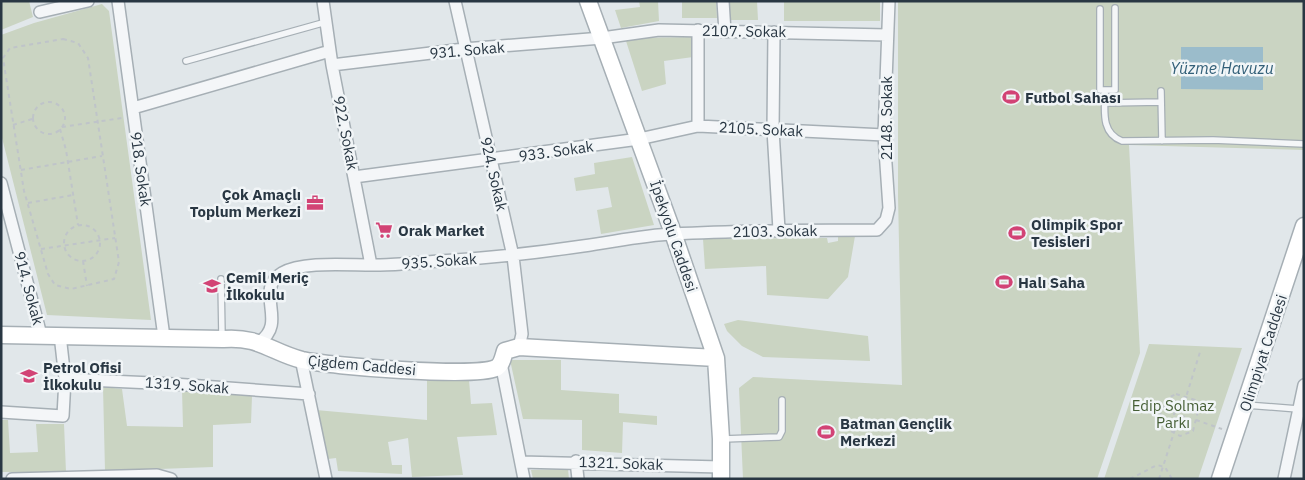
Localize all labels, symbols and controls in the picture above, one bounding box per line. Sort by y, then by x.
street label: 2107. Sokak [702,21,786,41]
street label: 931. Sokak [429,37,506,63]
water label: Yüzme Havuzu [1170,58,1274,78]
street label: 2148. Sokak [877,76,896,160]
sports icon: Futbol Sahası [1001,87,1021,107]
place label: Futbol Sahası [1025,88,1121,107]
street label: 922. Sokak [329,94,363,172]
street label: 2105. Sokak [718,117,804,141]
street label: 918. Sokak [126,130,156,208]
street label: 924. Sokak [476,135,512,213]
street label: 933. Sokak [517,136,595,166]
street label: İpekyolu Caddesi [646,178,702,294]
place label: Çok Amaçlı Toplum Merkezi [190,185,301,221]
office icon: Çok Amaçlı Toplum Merkezi [305,193,325,213]
place label: Olimpik Spor Tesisleri [1031,215,1123,251]
supermarket icon: Orak Market [374,220,394,240]
place label: Orak Market [398,221,485,240]
street label: 2103. Sokak [733,221,817,241]
sports icon: Olimpik Spor Tesisleri [1007,223,1027,243]
street label: 914. Sokak [10,249,48,327]
street label: 935. Sokak [401,249,477,273]
place label: Cemil Meriç İlkokulu [226,268,309,304]
sports icon: Halı Saha [994,272,1014,292]
place label: Halı Saha [1018,273,1086,292]
school or university icon: Cemil Meriç İlkokulu [202,276,222,296]
street label: Olimpiyat Caddesi [1235,292,1291,414]
street label: Çigdem Caddesi [307,351,417,379]
place label: Petrol Ofisi İlkokulu [43,358,122,394]
school or university icon: Petrol Ofisi İlkokulu [19,366,39,386]
street label: 1319. Sokak [144,373,230,397]
park label: Edip Solmaz Parkı [1132,396,1214,432]
place label: Batman Gençlik Merkezi [840,414,952,450]
sports icon: Batman Gençlik Merkezi [816,422,836,442]
street label: 1321. Sokak [578,452,664,474]

